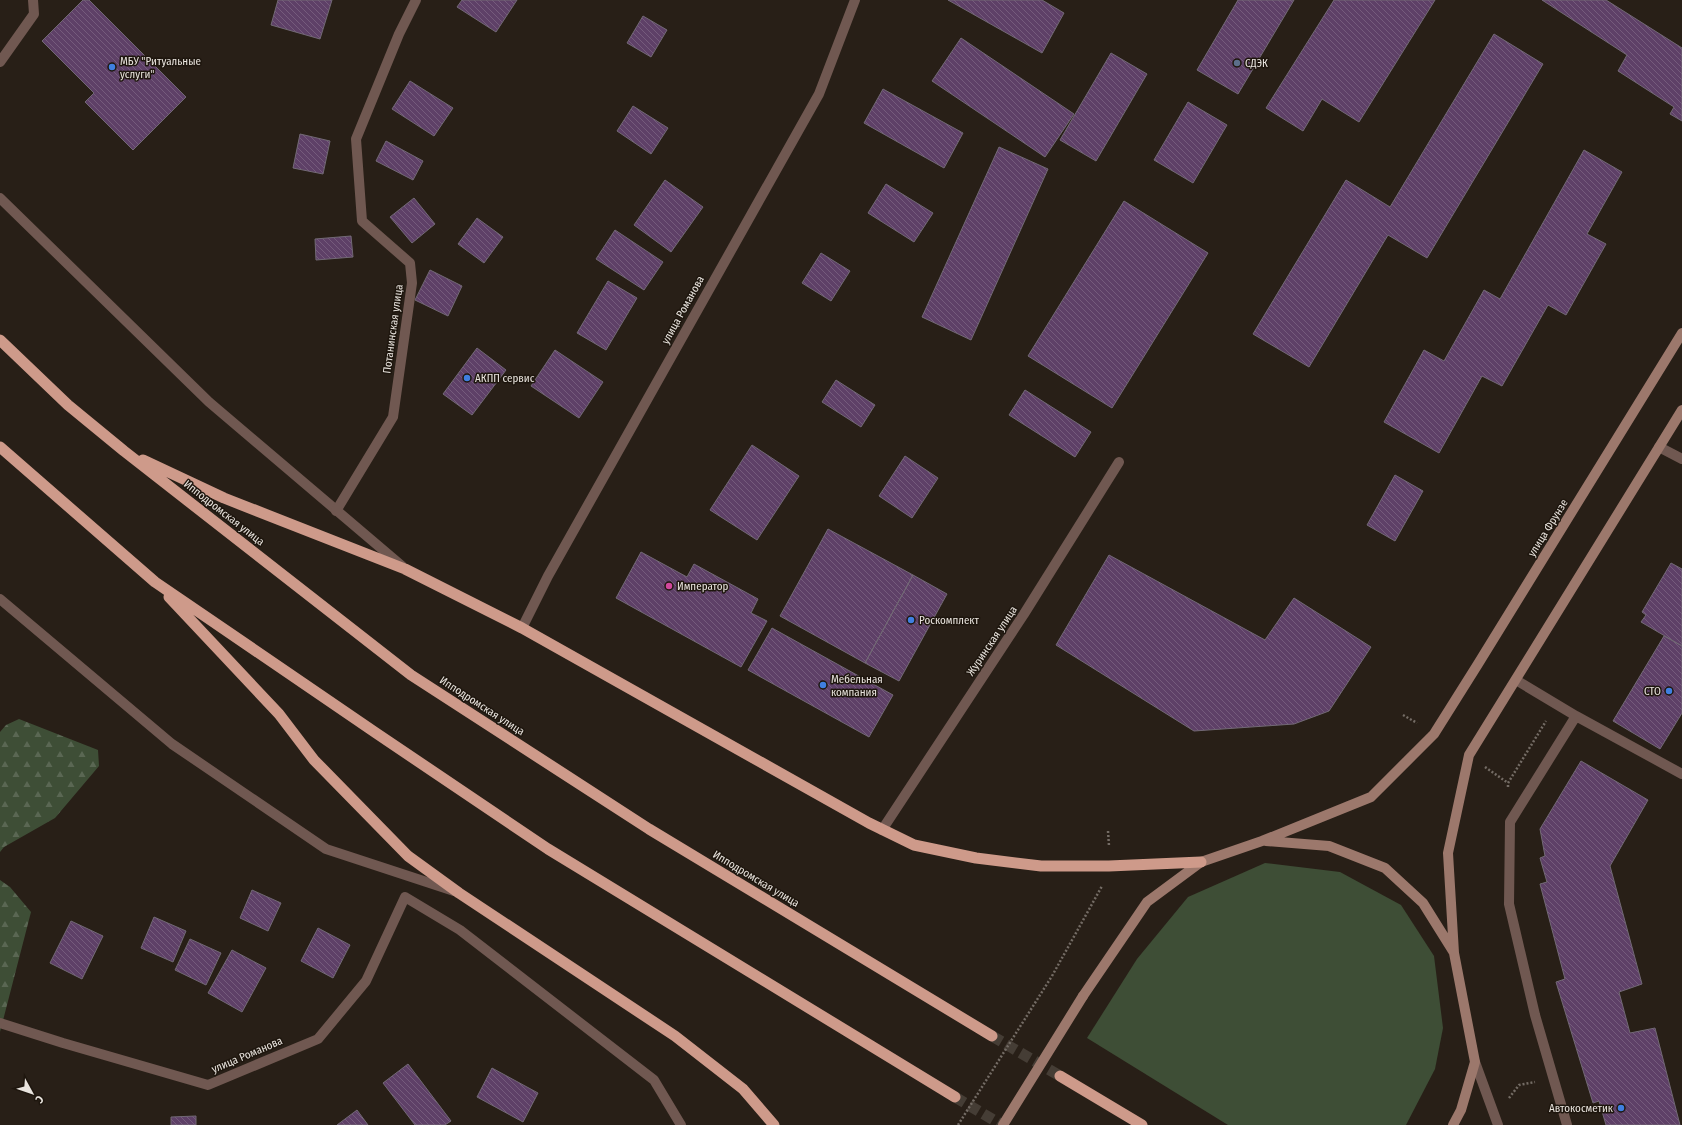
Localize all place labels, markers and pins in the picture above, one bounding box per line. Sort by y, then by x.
place label: МБУ "Ритуальные услуги" [120,55,201,81]
place label: СДЭК [1245,57,1268,70]
marker: СДЭК [1232,58,1242,68]
marker: МБУ "Ритуальные услуги" [107,62,117,72]
place label: АКПП сервис [475,372,535,385]
marker: АКПП сервис [462,373,472,383]
place label: Император [677,580,729,593]
marker: Император [664,581,674,591]
place label: Роскомплект [919,614,980,627]
marker: Роскомплект [906,615,916,625]
place label: Мебельная компания [831,673,883,699]
marker: Мебельная компания [818,680,828,690]
place label: СТО [1644,685,1661,698]
marker: СТО [1664,686,1674,696]
place label: Автокосметик [1549,1102,1614,1115]
marker: Автокосметик [1616,1103,1626,1113]

